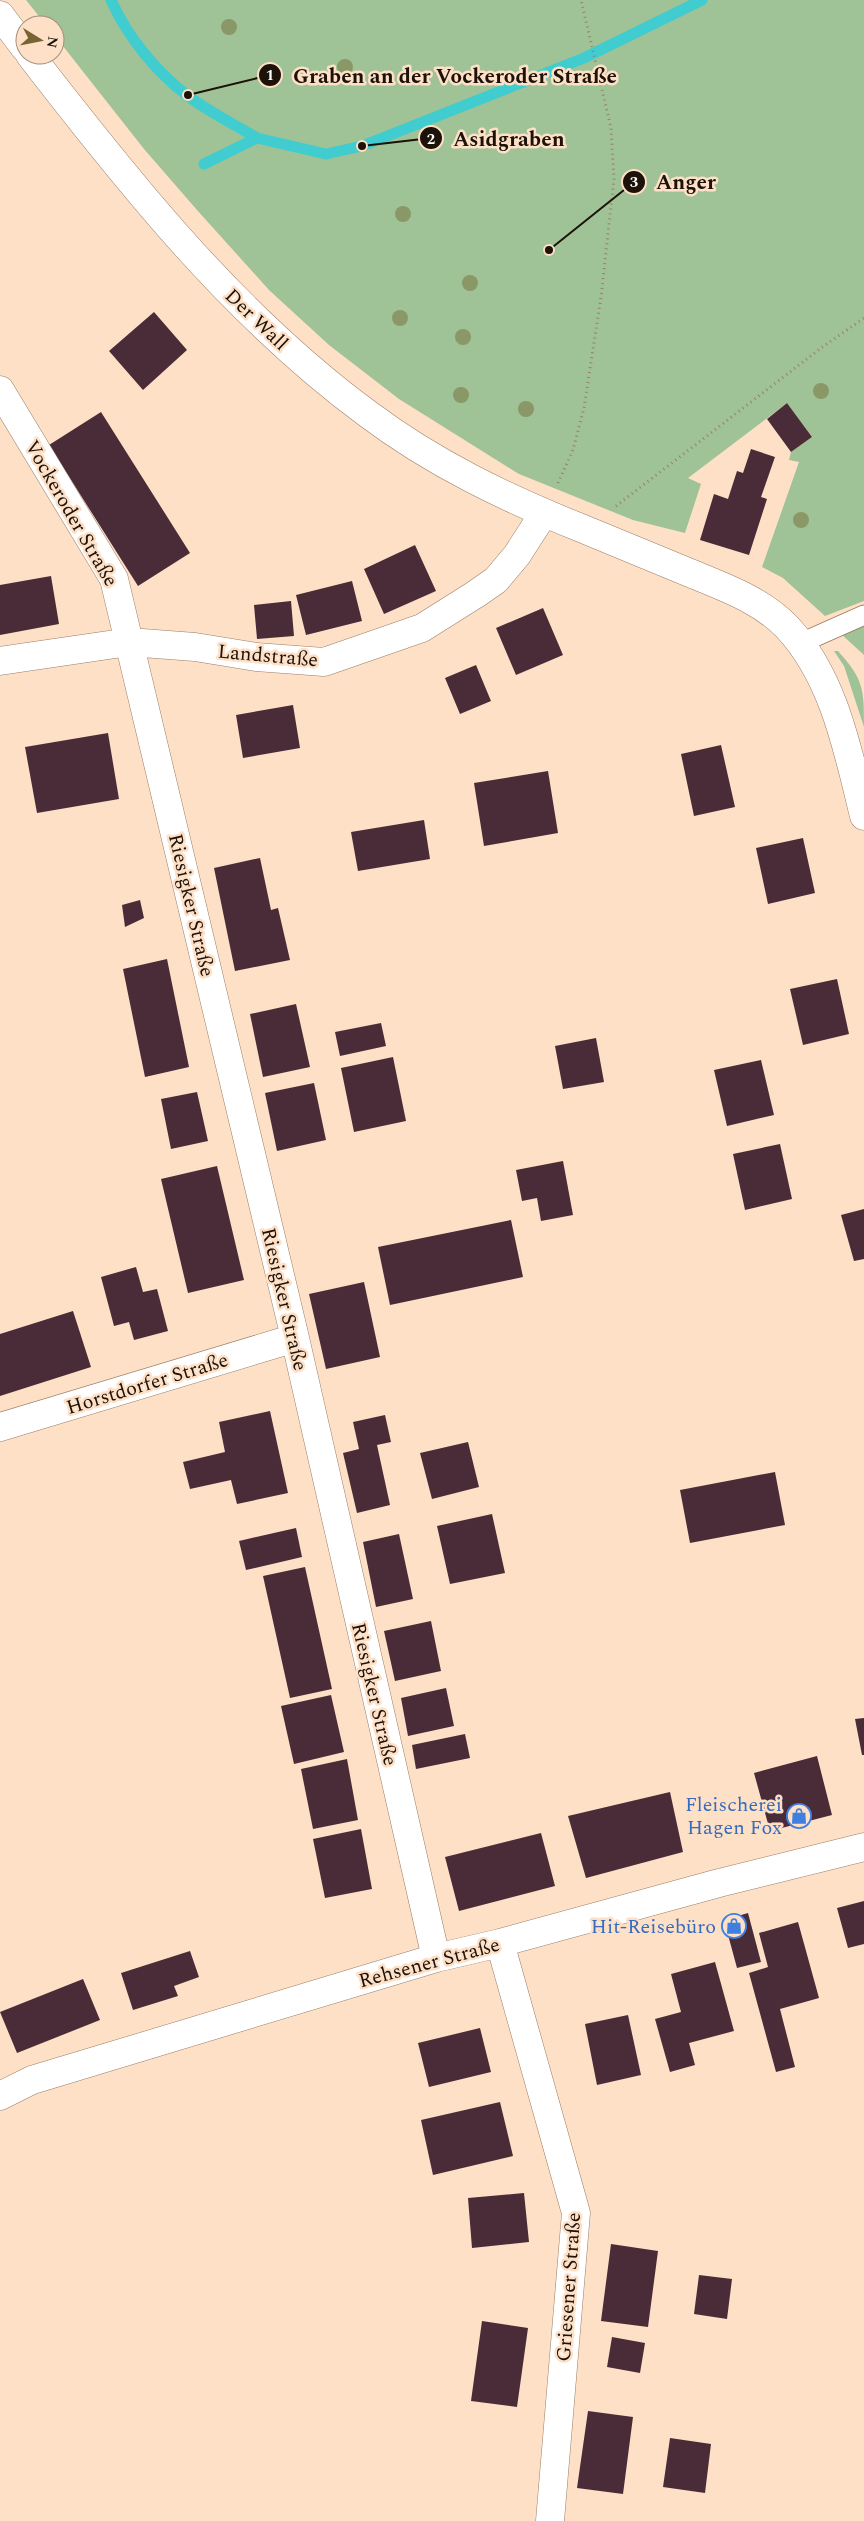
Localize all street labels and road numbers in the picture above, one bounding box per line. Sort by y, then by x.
street label: Der Wall [218,282,295,358]
street label: Vockeroder Straße [17,434,125,593]
street label: Landstraße [216,637,319,675]
street label: Riesigker Straße [160,831,222,980]
street label: Riesigker Straße [253,1225,315,1374]
street label: Horstdorfer Straße [63,1345,232,1423]
street label: Riesigker Straße [343,1620,405,1769]
street label: Rehsener Straße [355,1930,503,1996]
street label: Griesener Straße [549,2211,589,2363]

